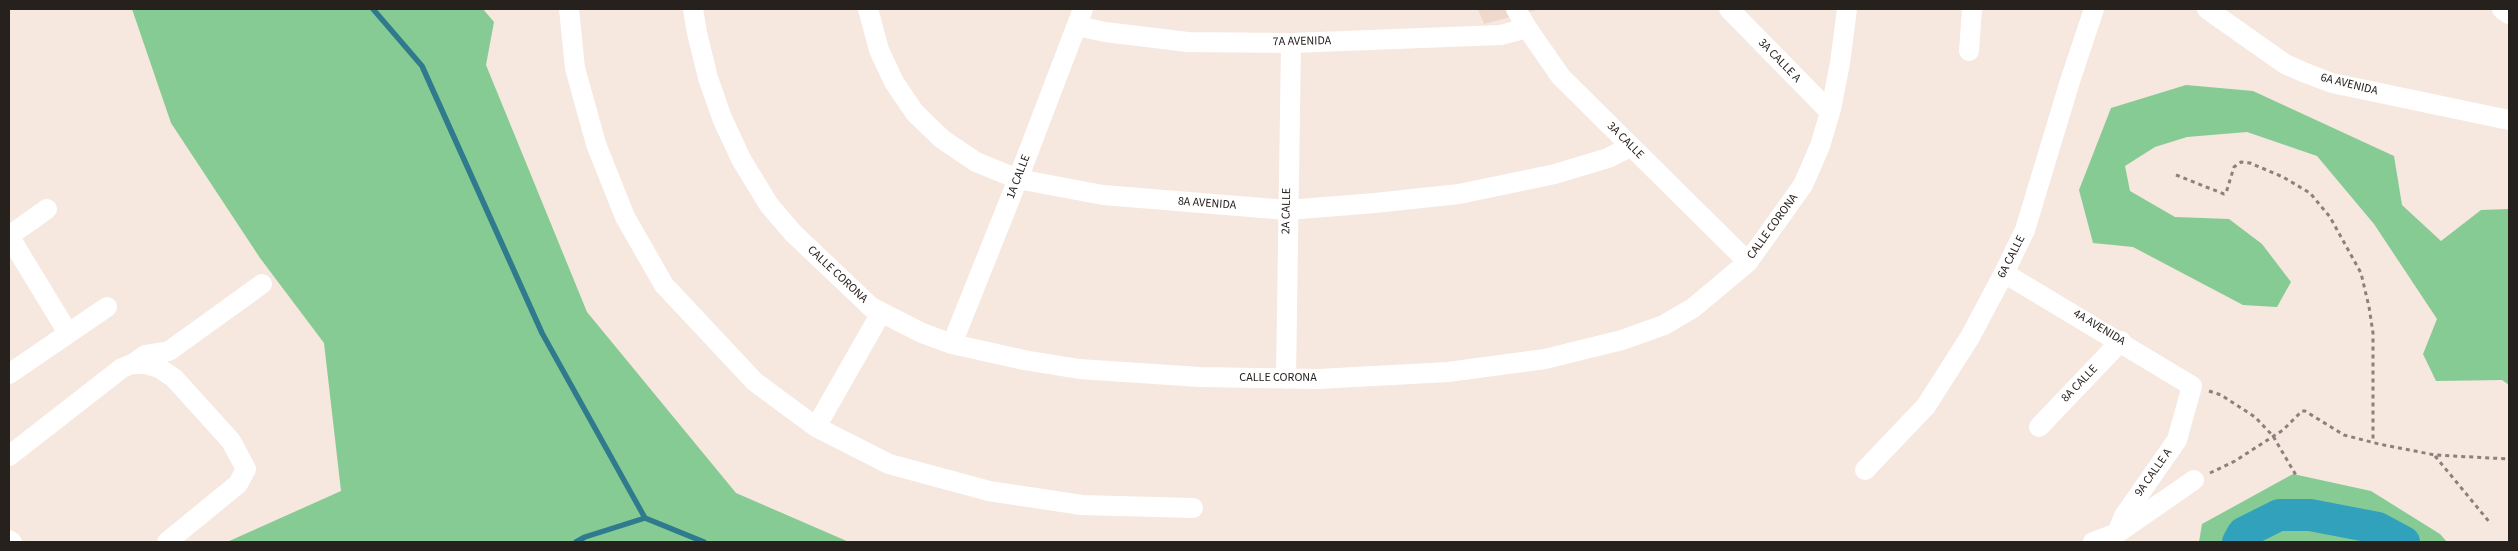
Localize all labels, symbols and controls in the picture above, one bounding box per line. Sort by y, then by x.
street label: 7A AVENIDA [1273,34,1331,50]
street label: 3A CALLE A [1755,36,1803,86]
street label: 6A AVENIDA [2319,71,2379,99]
street label: 3A CALLE [1604,120,1646,162]
street label: 1A CALLE [1004,153,1034,201]
street label: 2A CALLE [1279,188,1295,234]
street label: CALLE CORONA [1744,191,1802,263]
street label: 8A AVENIDA [1177,195,1237,213]
street label: 6A CALLE [1995,233,2029,281]
street label: CALLE CORONA [804,243,870,307]
street label: 4A AVENIDA [2070,307,2128,349]
street label: 8A CALLE [2059,362,2101,406]
street label: CALLE CORONA [1239,371,1317,385]
street label: 9A CALLE A [2132,446,2176,500]

